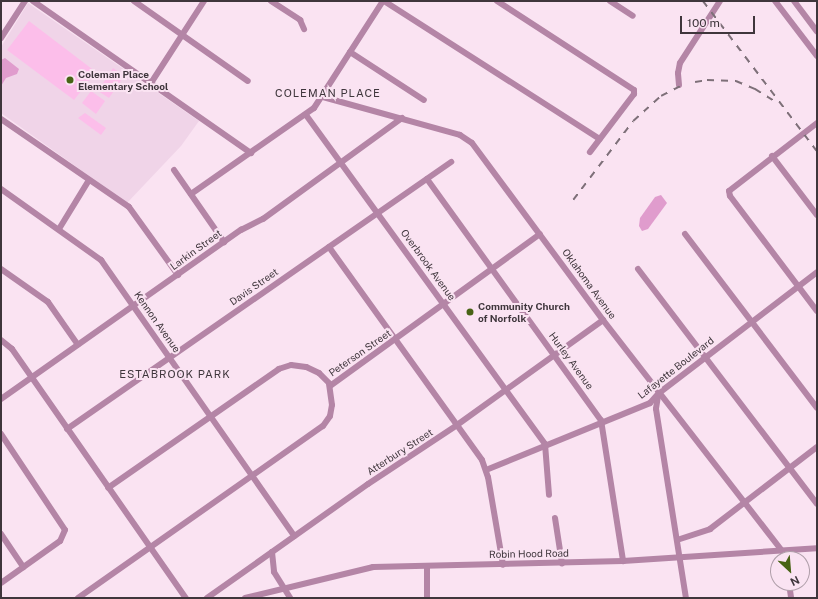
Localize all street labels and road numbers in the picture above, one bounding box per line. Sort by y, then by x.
street label: Larkin Street [168,227,224,273]
street label: Overbrook Avenue [398,227,458,303]
street label: Oklahoma Avenue [560,247,618,321]
street label: Davis Street [227,266,281,308]
street label: Kennon Avenue [131,289,183,355]
street label: Peterson Street [327,327,393,379]
street label: Hurley Avenue [546,330,596,392]
street label: Lafayette Boulevard [636,335,716,401]
street label: Atterbury Street [365,426,435,478]
street label: Robin Hood Road [489,547,569,561]

